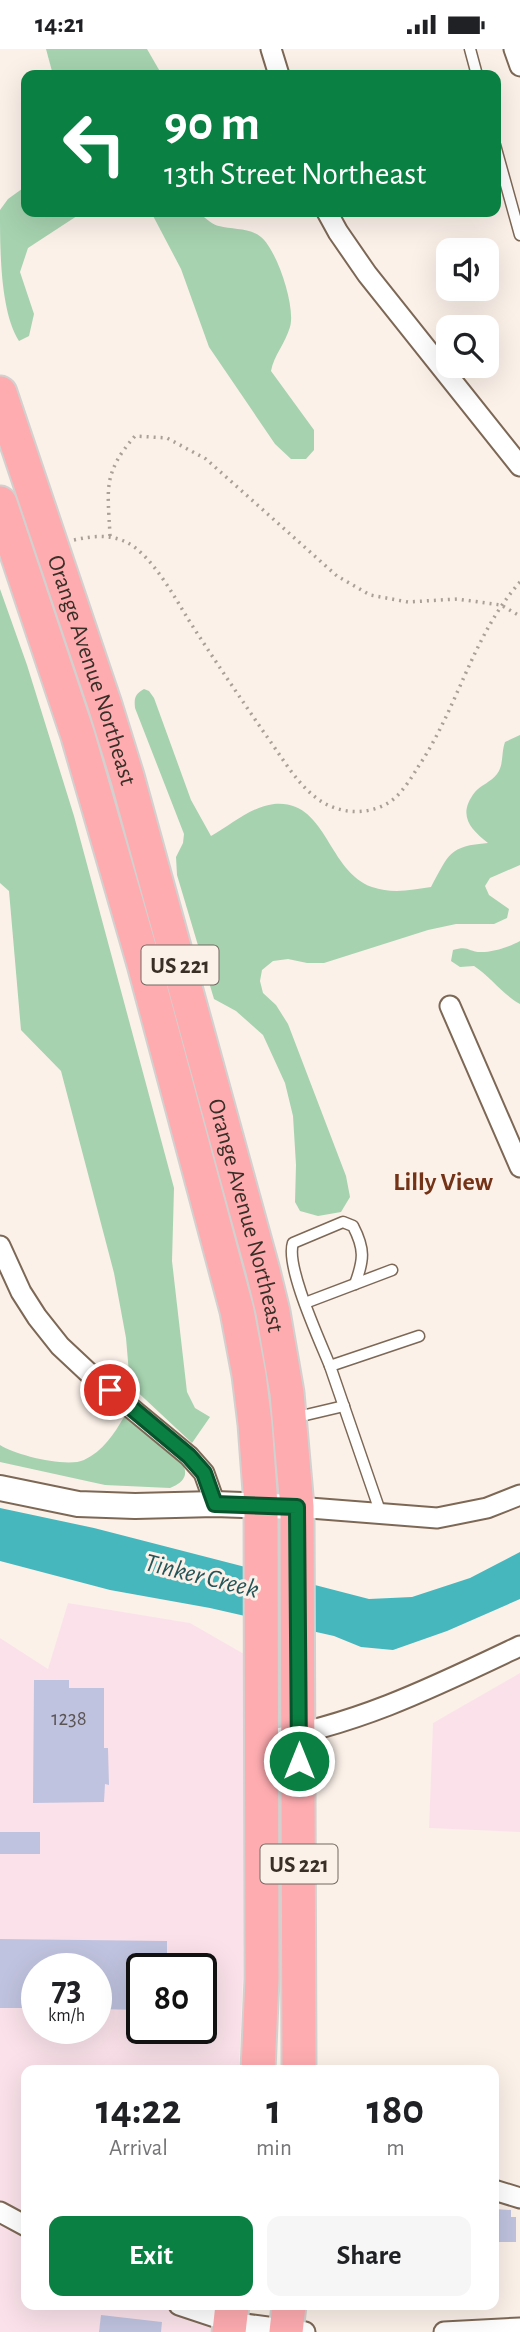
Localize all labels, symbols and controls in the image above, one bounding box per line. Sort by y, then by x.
text: 14:21 [35,11,85,37]
icon: left [49,98,140,189]
text: 90 m [164,100,260,149]
text: 13th Street Northeast [164,158,426,190]
map controls [436,238,499,378]
button: sound [436,238,499,301]
button: search [436,315,499,378]
street label: Orange Avenue Northeast [42,552,140,788]
road number: US 221 [142,946,218,985]
street label: Orange Avenue Northeast [203,1096,287,1335]
district label: Lilly View [393,1169,494,1195]
pin [80,1360,140,1420]
icon: arrive [91,1371,129,1409]
water label: Tinker Creek [142,1549,261,1603]
house number: 1238 [51,1708,87,1729]
position arrow [262,1724,336,1798]
road number: US 221 [260,1845,338,1883]
speed limit sign: 80 [126,1953,217,2044]
text: 73 [51,1972,82,2007]
text: km/h [48,2007,85,2025]
text: 14:22 [96,2089,181,2131]
text: 1 [266,2089,281,2131]
text: 180 [367,2089,424,2131]
text: Arrival [109,2137,168,2160]
text: min [256,2137,292,2160]
text: m [386,2137,405,2160]
button: Exit [49,2216,253,2296]
button: Share [267,2216,471,2296]

